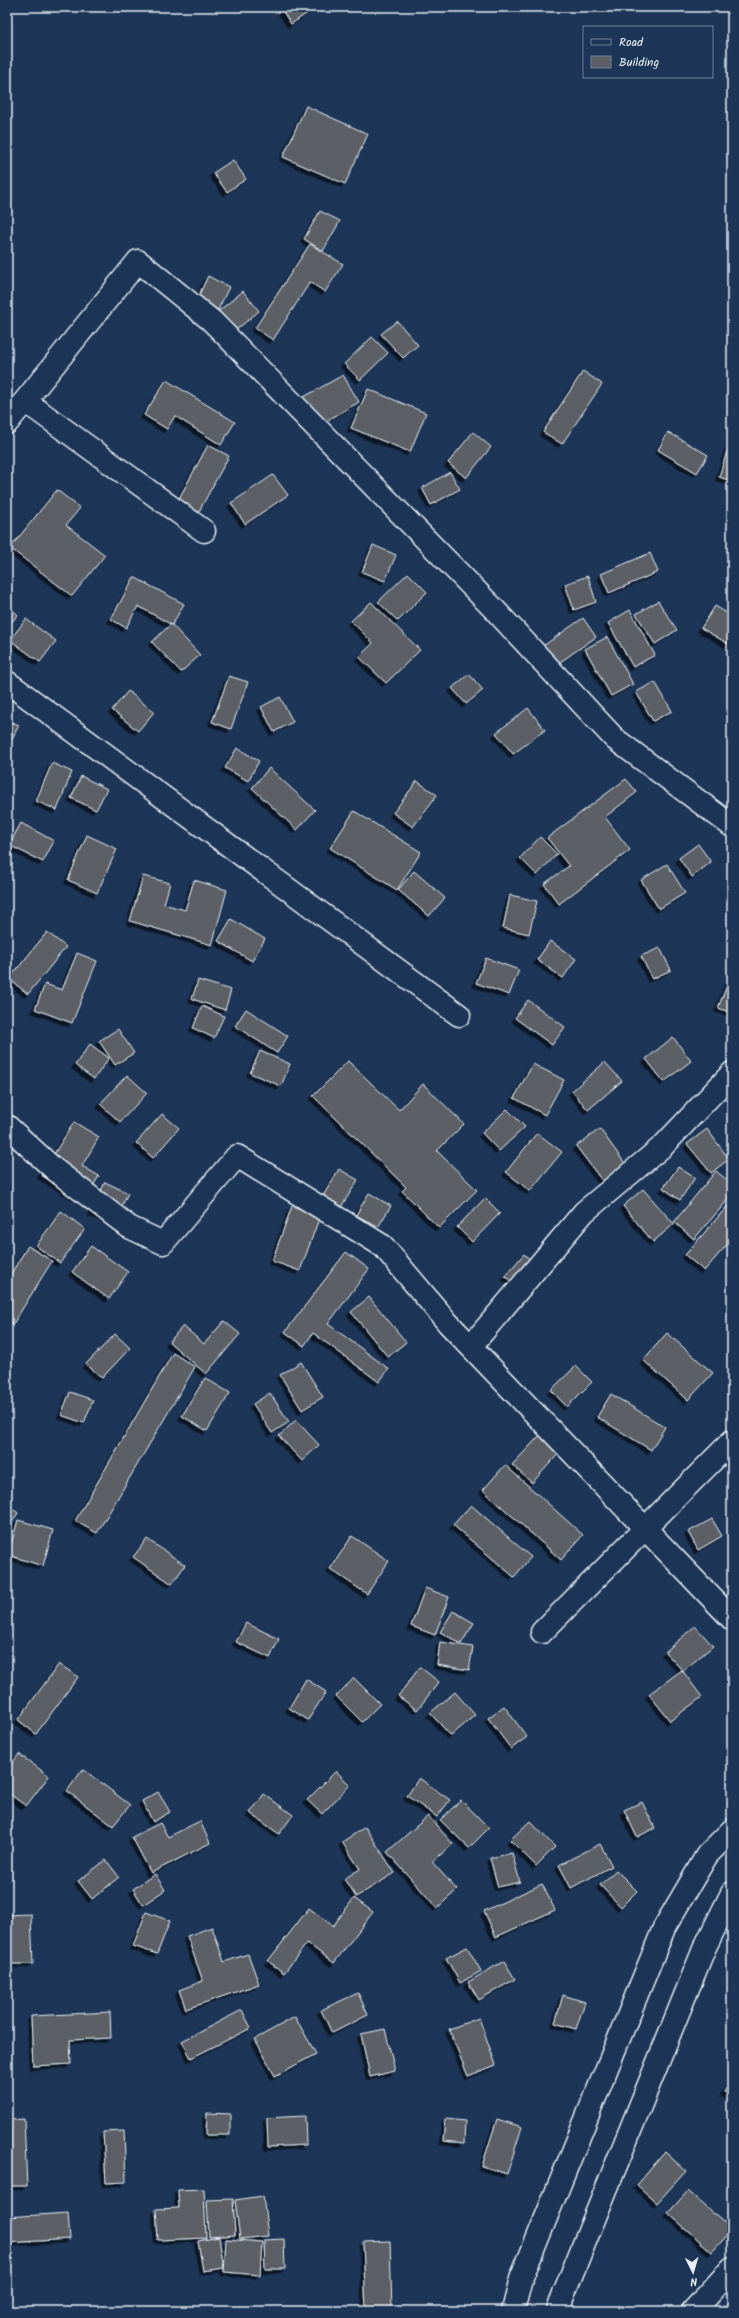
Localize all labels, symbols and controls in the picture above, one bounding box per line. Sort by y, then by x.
legend [583,26,713,78]
text: Road [619,33,644,52]
text: Building [619,53,659,72]
north arrow [673,2252,713,2292]
text: N [689,2272,698,2290]

